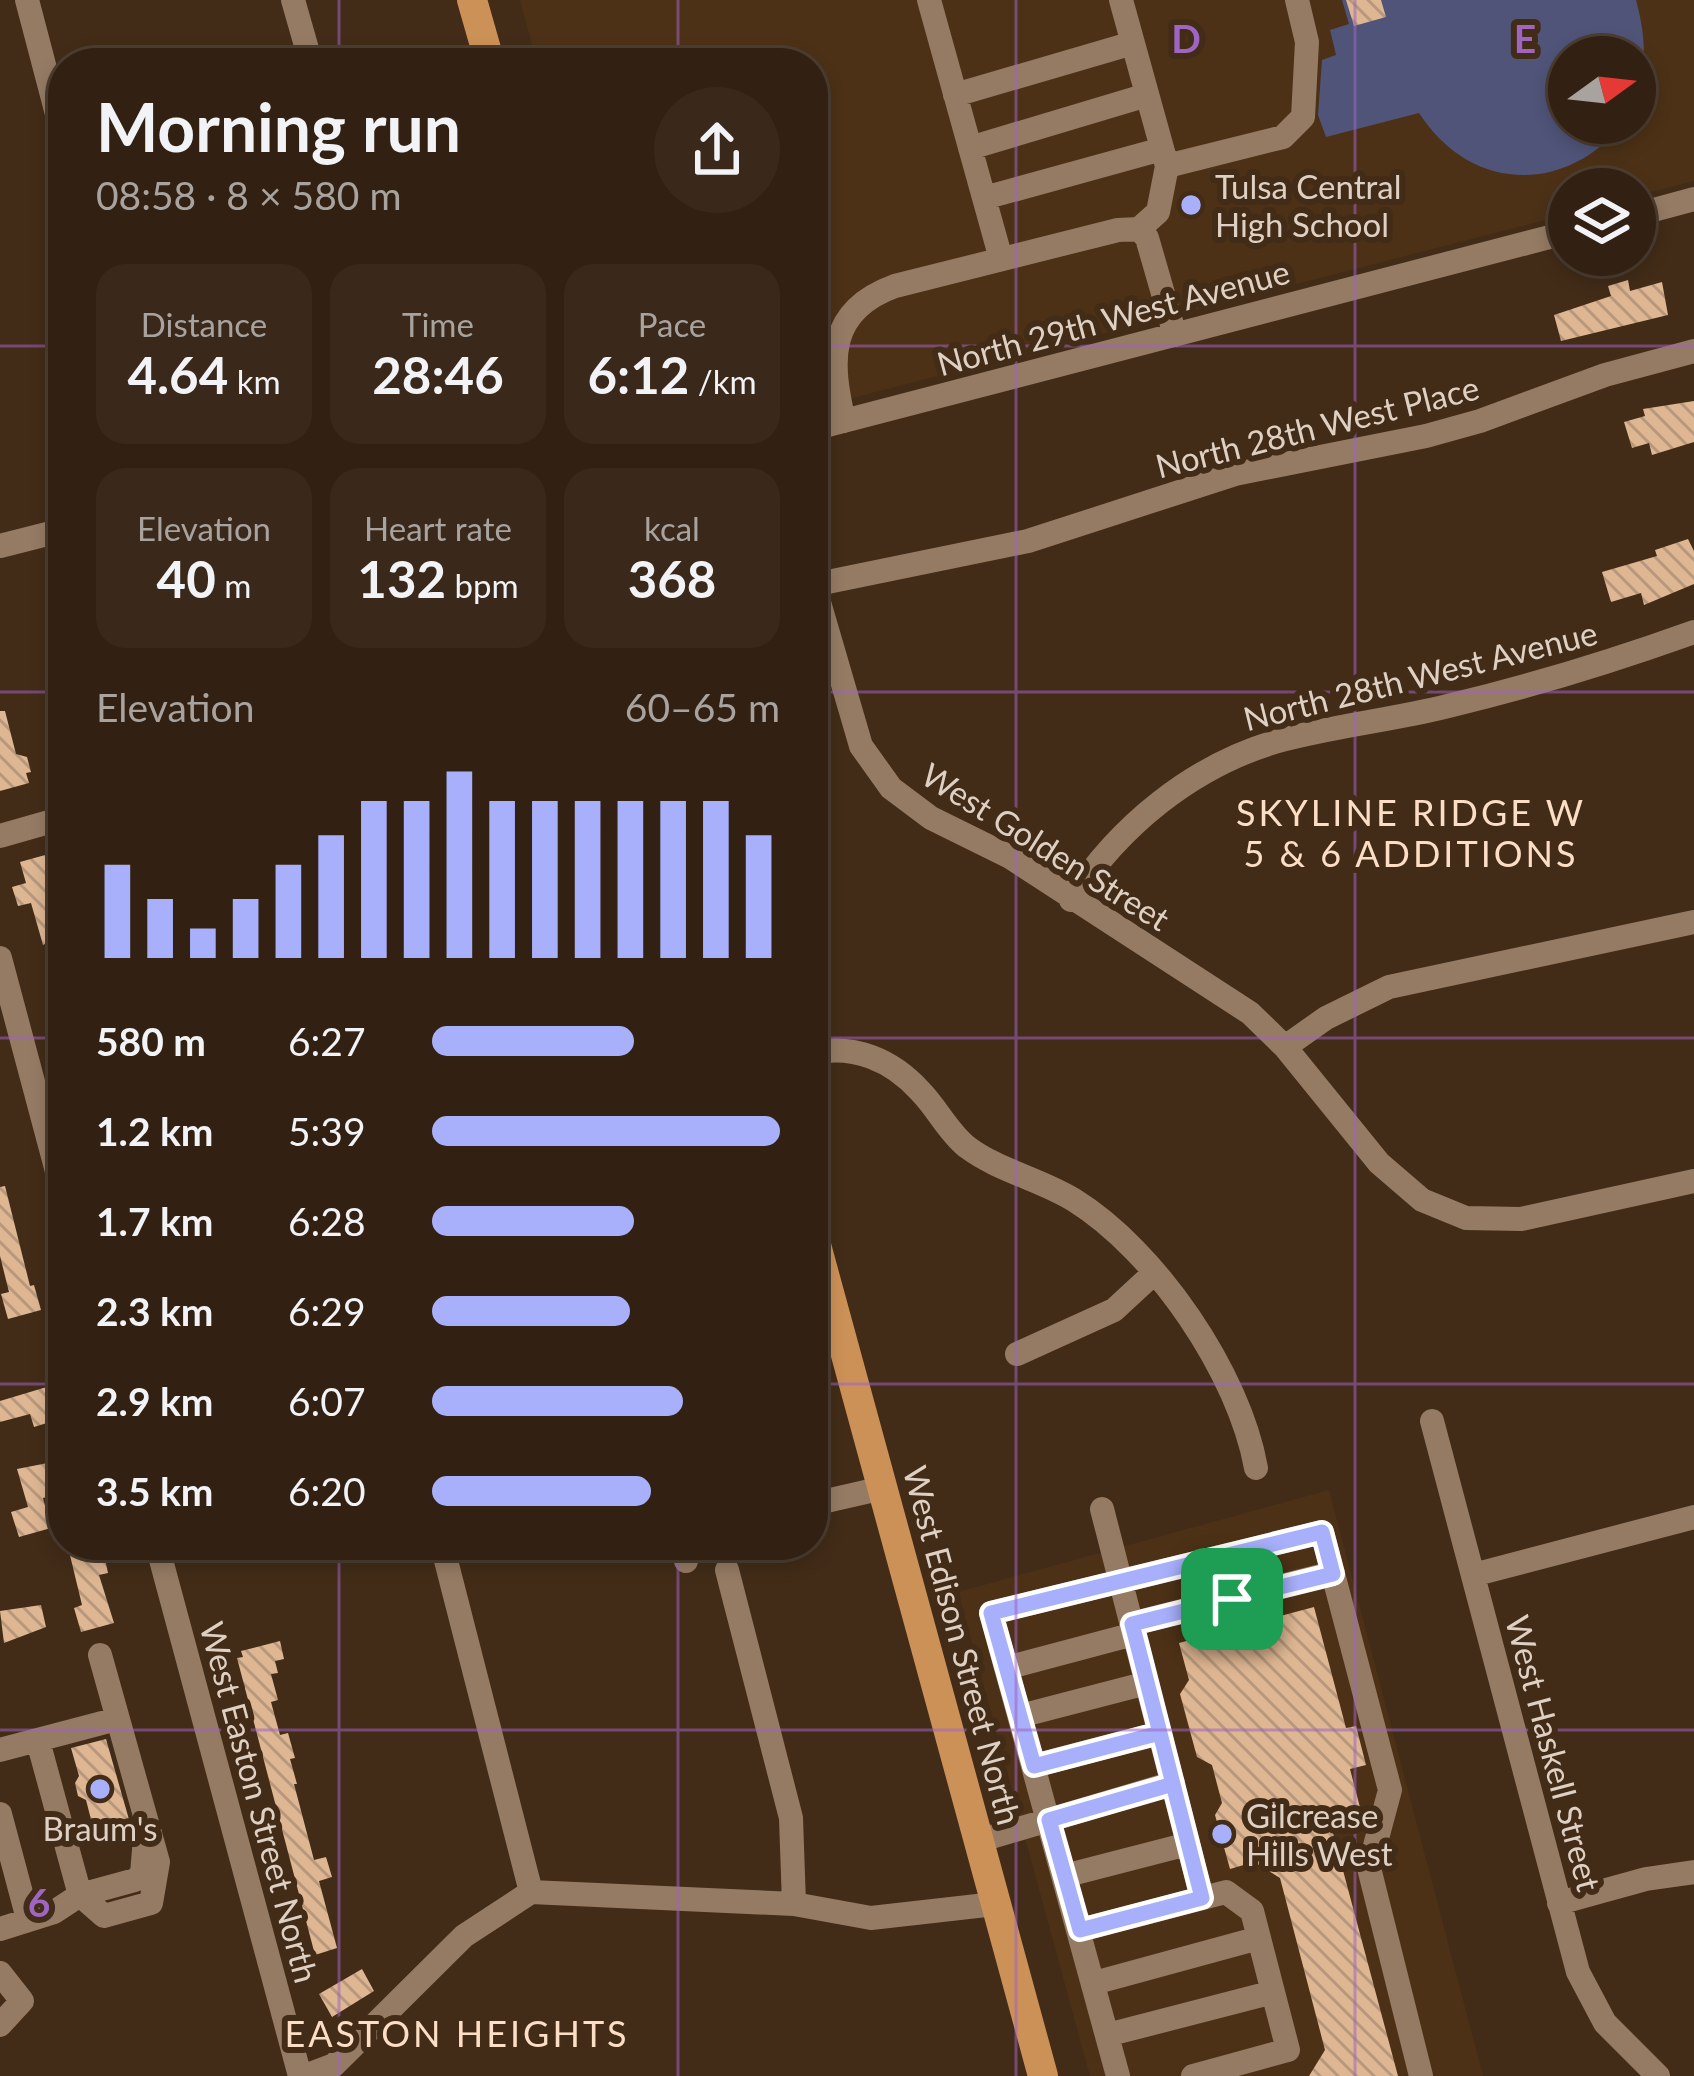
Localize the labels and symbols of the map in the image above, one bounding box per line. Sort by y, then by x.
text: D [1171,15,1201,61]
text: E [1514,15,1536,61]
north arrow [1548,36,1656,144]
place label: Tulsa Central High School [1215,166,1401,244]
marker: Tulsa Central High School [1178,192,1204,218]
street label: North 29th West Avenue [932,251,1294,383]
street label: North 28th West Place [1151,366,1483,486]
street label: North 28th West Avenue [1239,612,1601,738]
street label: West Golden Street [915,754,1177,938]
district label: SKYLINE RIDGE W 5 & 6 ADDITIONS [1236,790,1586,875]
street label: West Edison Street North [896,1461,1030,1829]
pin [1181,1548,1283,1650]
street label: West Haskell Street [1498,1611,1610,1895]
street label: West Easton Street North [193,1617,327,1987]
marker: Braum's [87,1776,113,1802]
place label: Gilcrease Hills West [1246,1795,1393,1873]
place label: Braum's [42,1808,158,1848]
marker: Gilcrease Hills West [1209,1821,1235,1847]
text: 6 [28,1879,50,1925]
district label: EASTON HEIGHTS [284,2011,630,2055]

